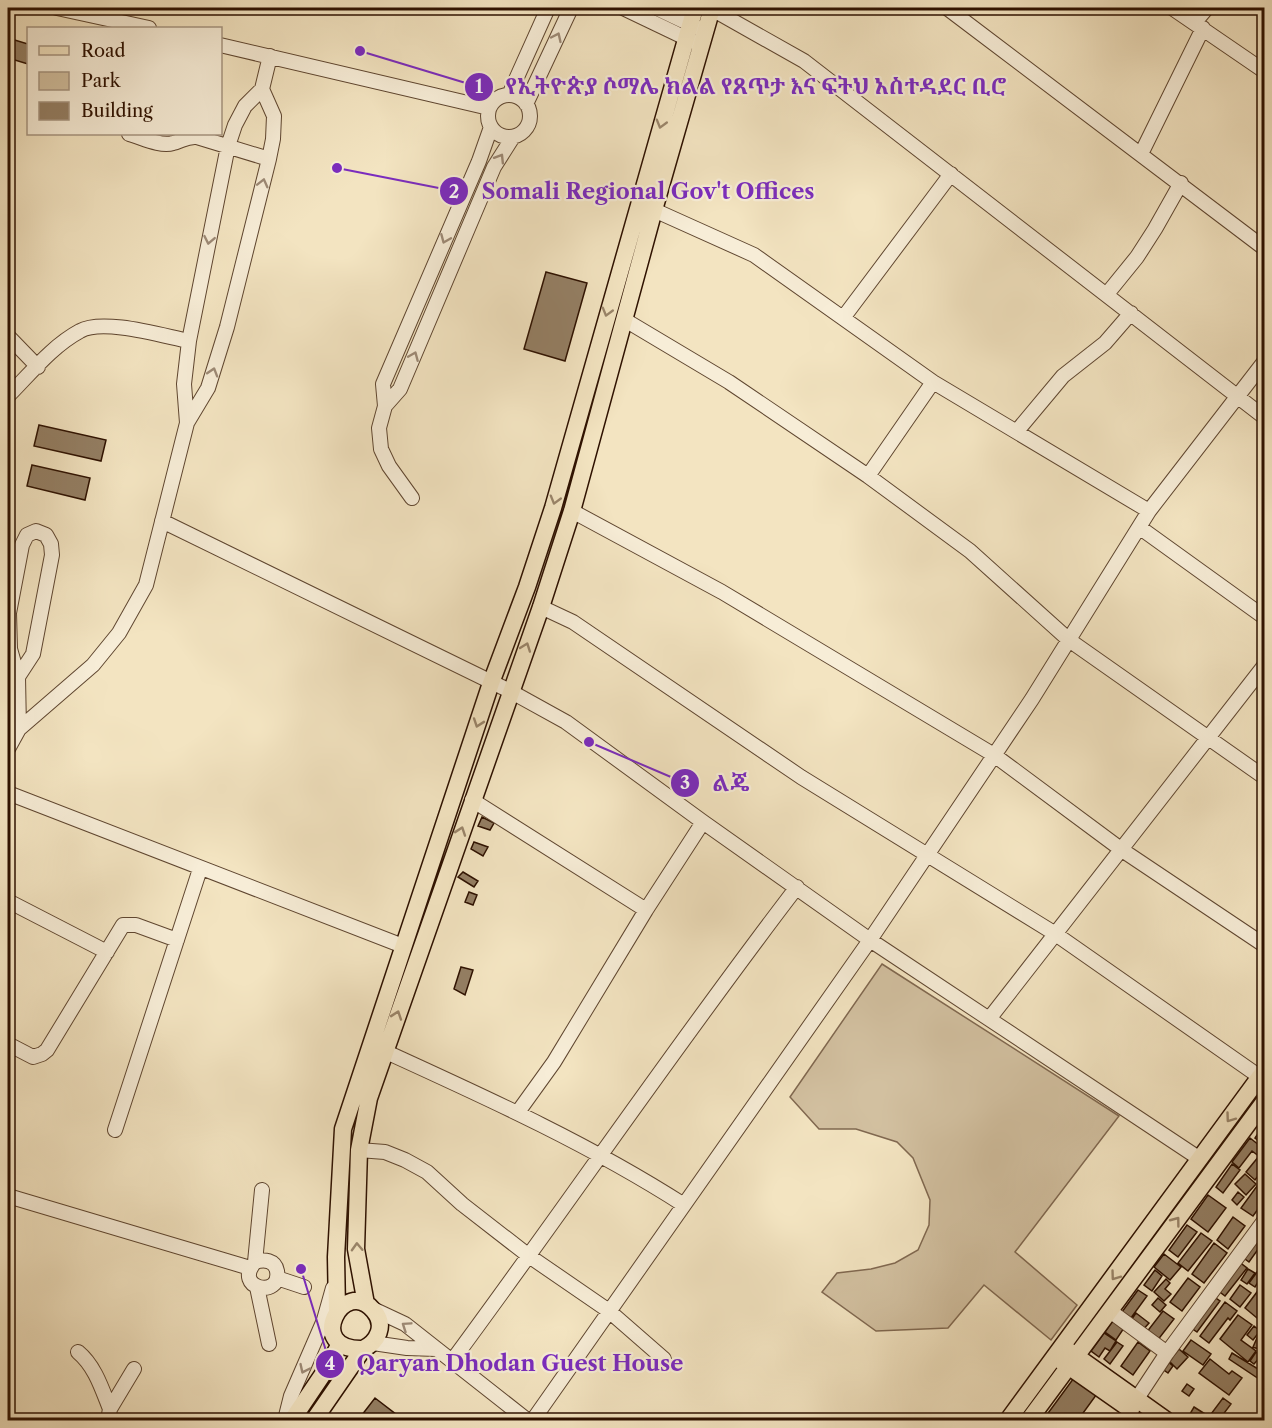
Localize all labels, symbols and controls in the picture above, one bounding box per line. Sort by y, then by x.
legend [27,27,222,135]
one-way arrow [550,32,562,43]
text: Road [81,40,126,62]
callout: የኢትዮጵያ ሶማሌ ክልል የጸጥታ እና ፍትህ አስተዳደር ቢሮ [464,67,1019,107]
text: Park [81,70,122,92]
text: የኢትዮጵያ ሶማሌ ክልል የጸጥታ እና ፍትህ አስተዳደር ቢሮ [506,73,1007,100]
text: 1 [475,76,483,98]
text: Building [81,100,153,122]
one-way arrow [656,118,668,129]
one-way arrow [492,154,504,164]
callout: Somali Regional Gov't Offices [439,171,826,211]
one-way arrow [256,178,269,188]
text: Somali Regional Gov't Offices [481,178,815,205]
text: 2 [449,181,459,203]
one-way arrow [440,233,452,244]
one-way arrow [203,234,216,244]
one-way arrow [602,306,614,317]
one-way arrow [407,352,419,363]
one-way arrow [206,367,218,378]
one-way arrow [550,494,562,504]
one-way arrow [519,642,531,653]
one-way arrow [472,718,485,728]
callout: ልጄ [670,763,761,803]
text: ልጄ [712,770,750,797]
text: 3 [680,772,690,794]
one-way arrow [454,826,467,837]
one-way arrow [389,1010,402,1021]
one-way arrow [1226,1112,1237,1123]
one-way arrow [1169,1217,1180,1228]
one-way arrow [350,1242,363,1251]
one-way arrow [1111,1269,1122,1280]
one-way arrow [402,1323,413,1334]
callout: Qaryan Dhodan Guest House [315,1344,696,1384]
text: Qaryan Dhodan Guest House [357,1350,683,1377]
text: 4 [325,1353,335,1375]
one-way arrow [299,1362,311,1373]

